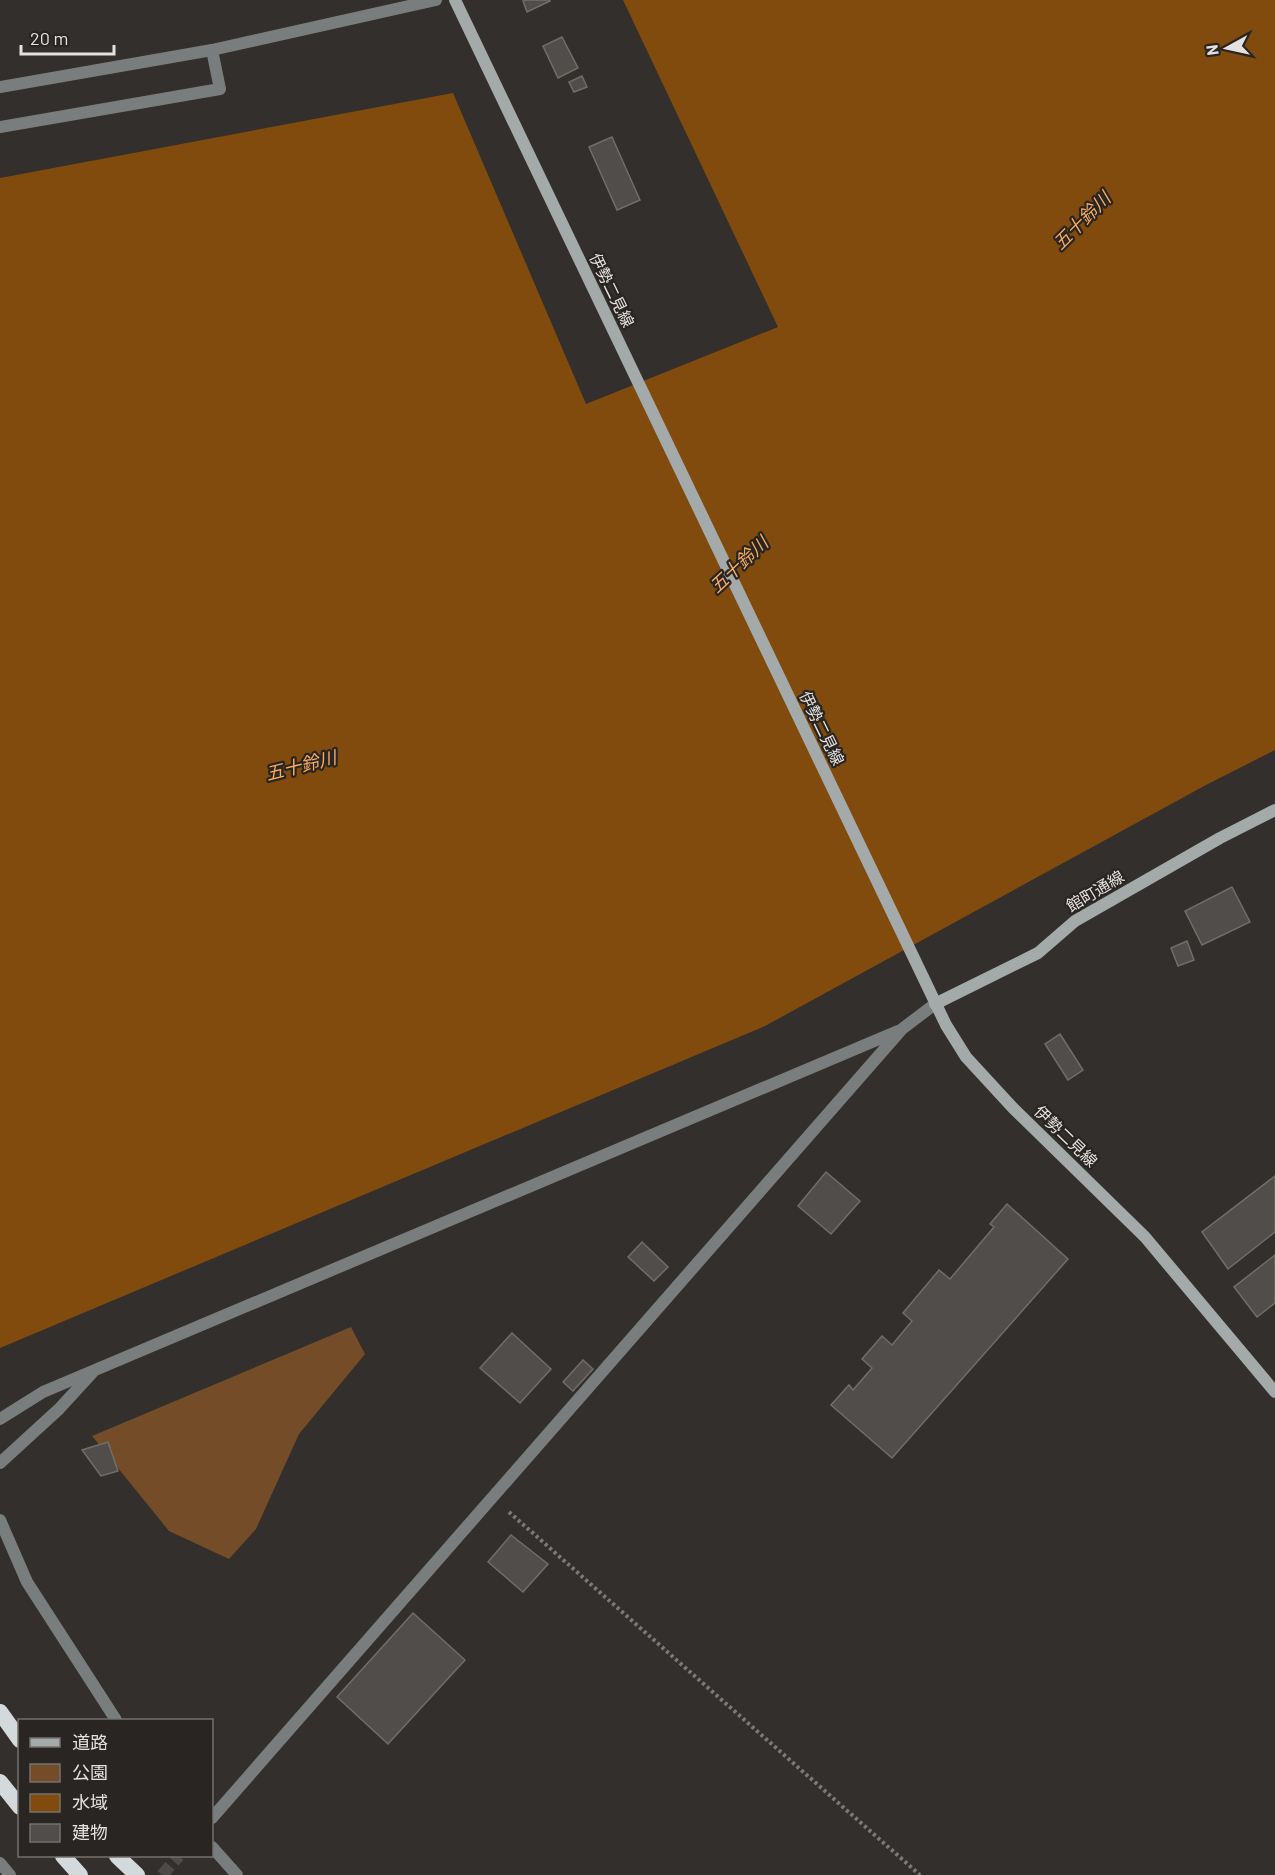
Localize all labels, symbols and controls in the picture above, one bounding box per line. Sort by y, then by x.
scale bar [21,18,114,56]
north arrow [1197,18,1257,78]
text: 20 m [30,27,68,49]
text: N [1202,44,1222,57]
water label: 五十鈴川 [1048,186,1116,254]
street label: 伊勢二見線 [586,250,639,330]
water label: 五十鈴川 [704,530,774,597]
street label: 伊勢二見線 [796,688,849,768]
water label: 五十鈴川 [263,745,340,784]
street label: 館町通線 [1062,866,1127,915]
street label: 伊勢二見線 [1031,1101,1102,1170]
legend [18,1719,213,1857]
text: 道路 [72,1731,108,1753]
text: 公園 [72,1761,108,1783]
text: 水域 [72,1791,108,1813]
text: 建物 [72,1821,108,1843]

